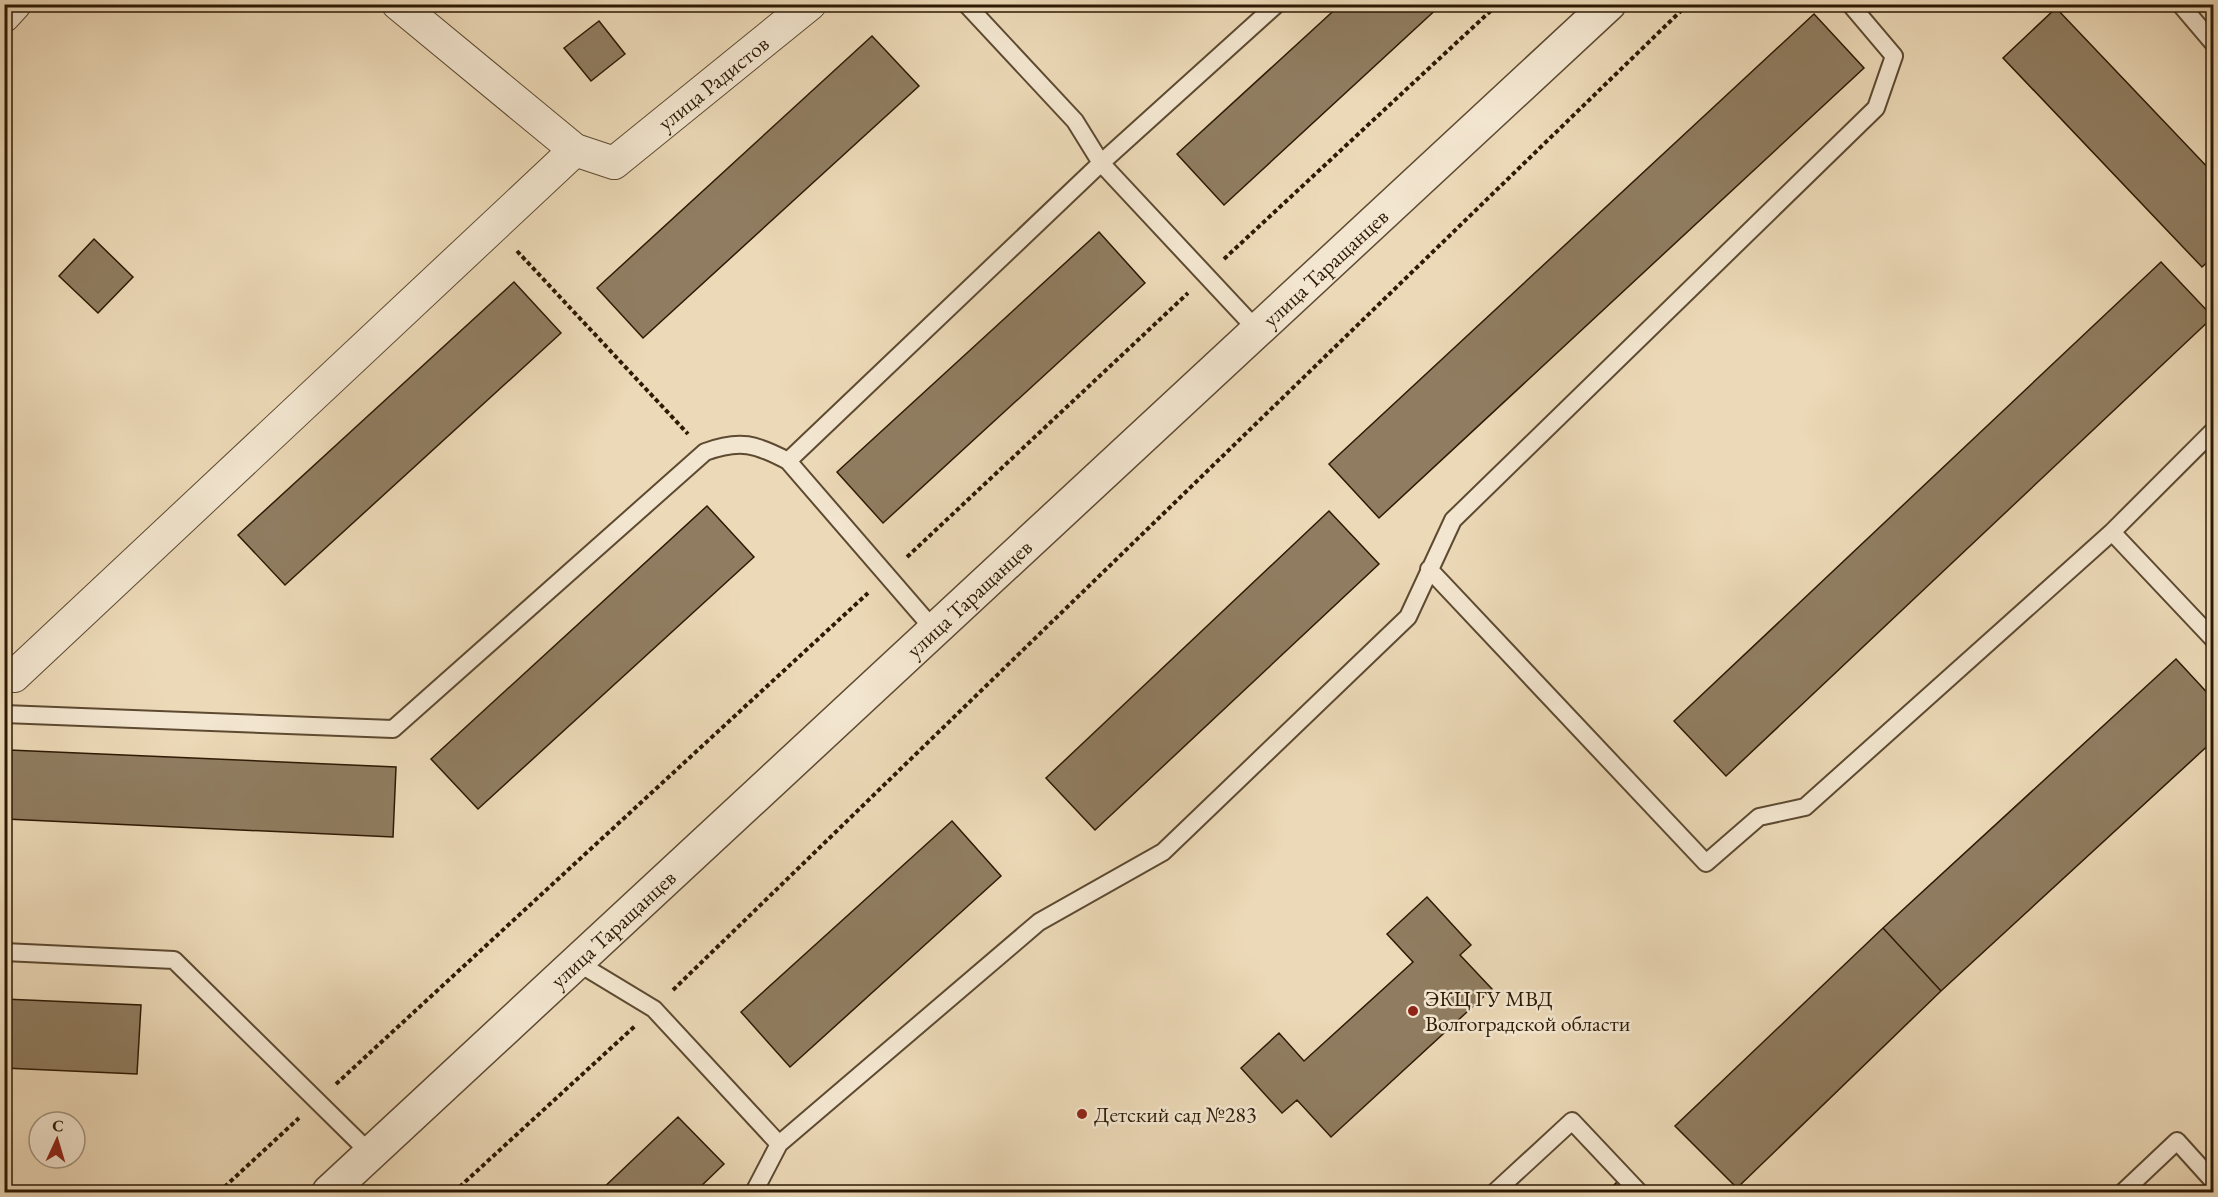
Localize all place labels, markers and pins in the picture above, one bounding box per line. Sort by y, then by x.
place label: ЭКЦ ГУ МВД Волгоградской области [1425,984,1631,1038]
marker: ЭКЦ ГУ МВД Волгоградской области [1406,1004,1420,1018]
place label: Детский сад №283 [1094,1100,1256,1129]
marker: Детский сад №283 [1075,1107,1089,1121]

